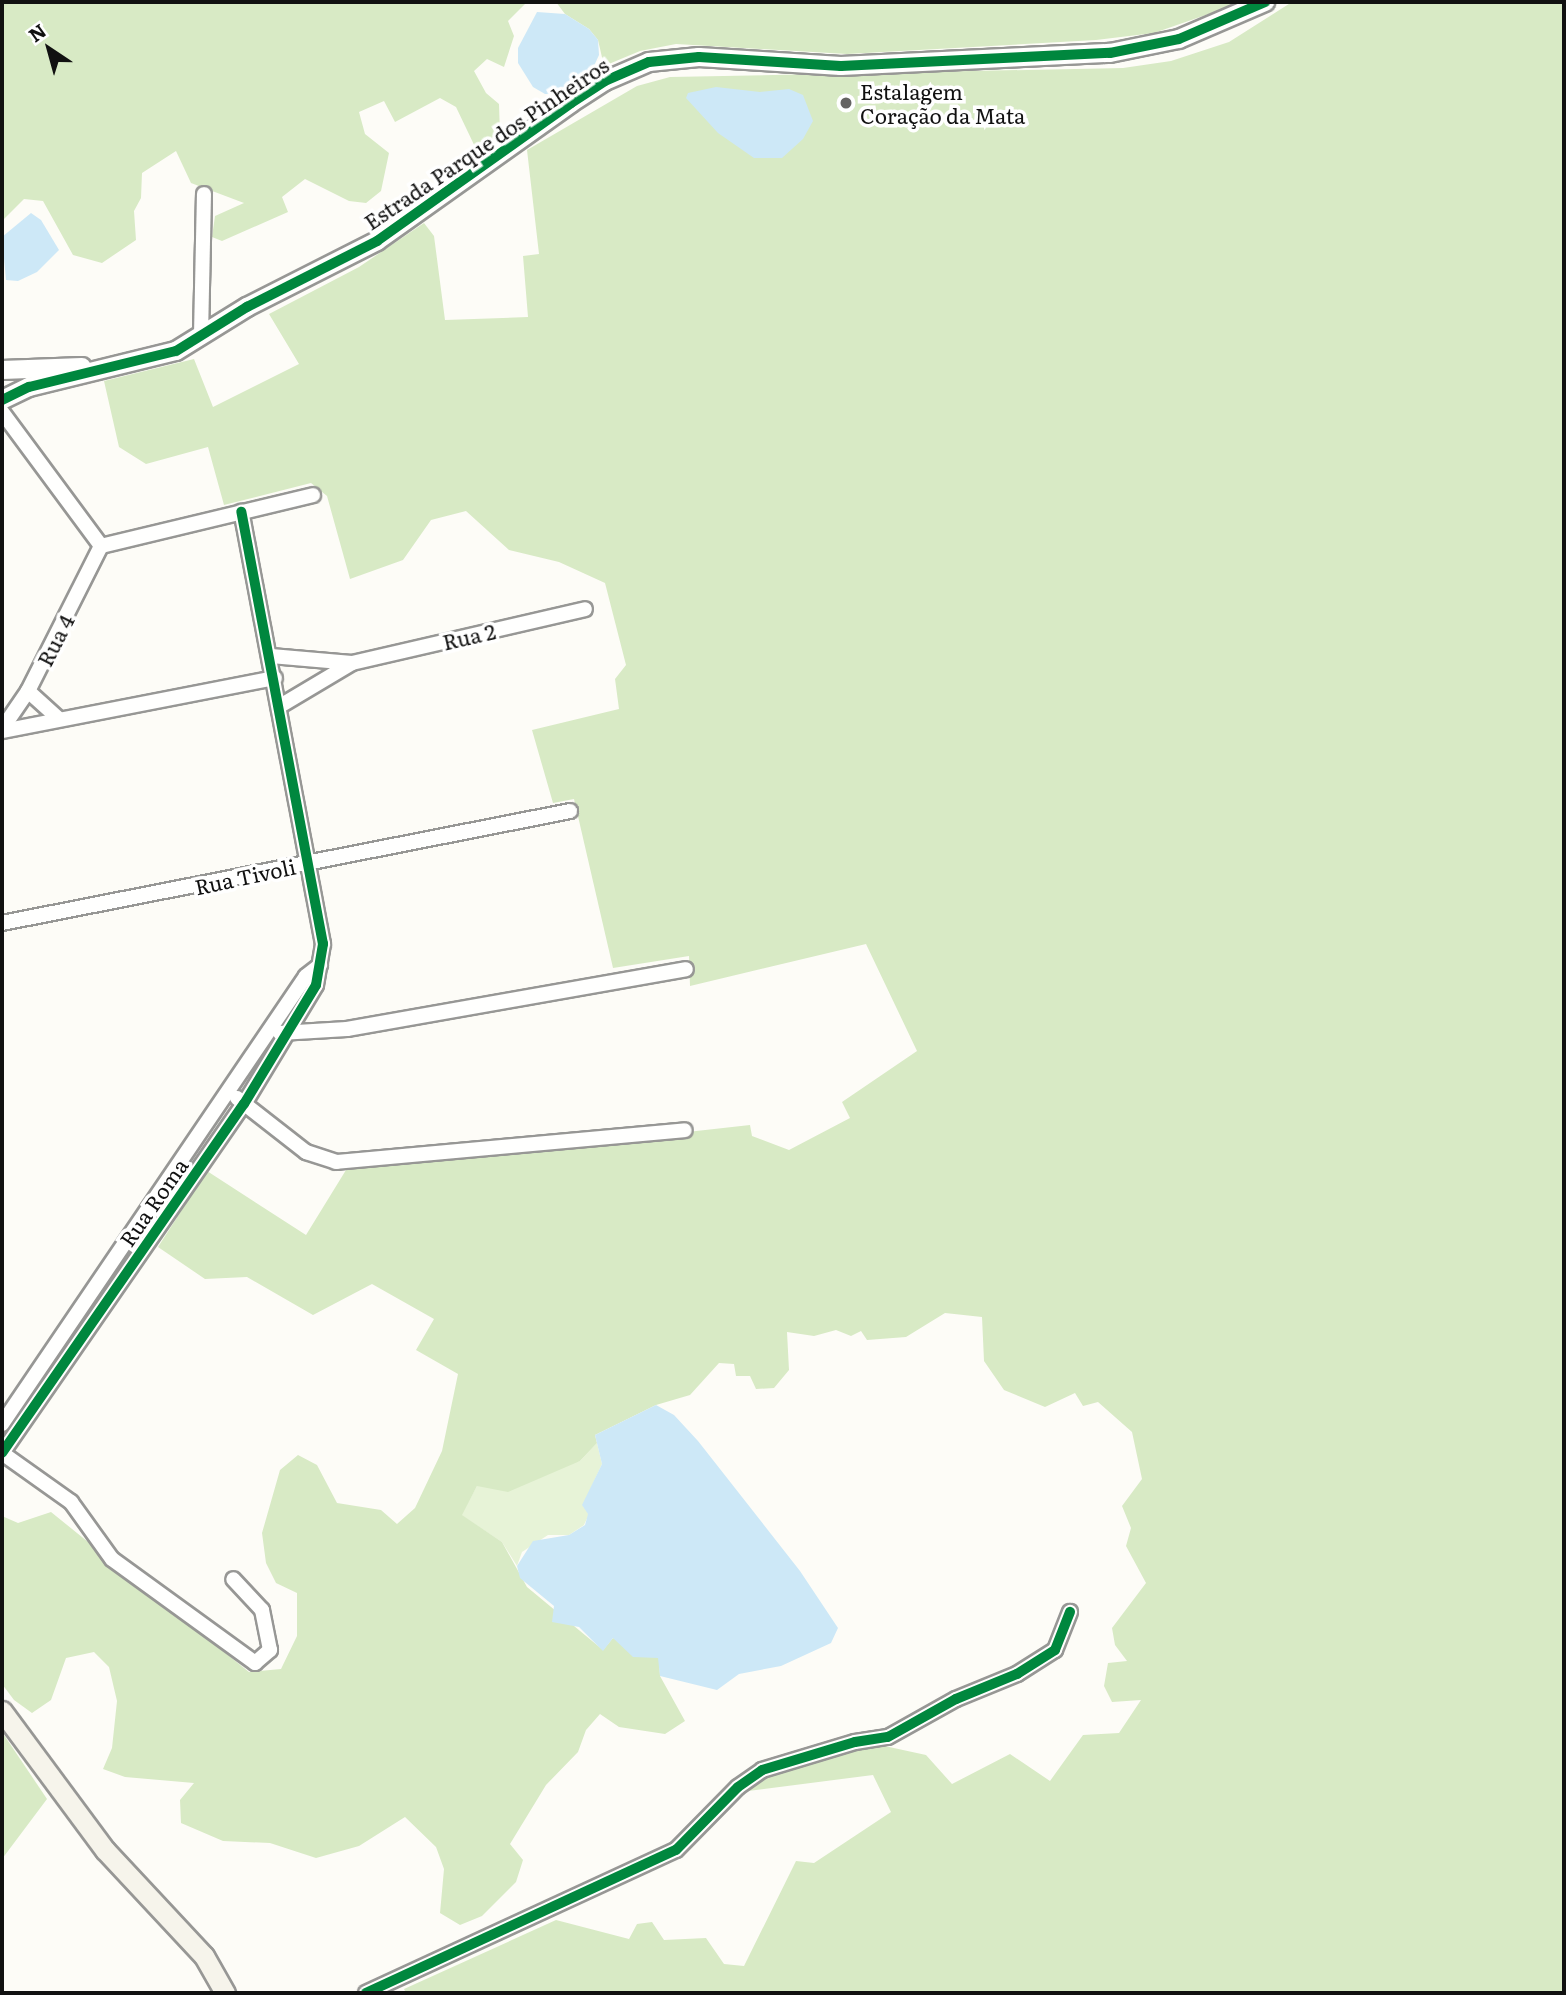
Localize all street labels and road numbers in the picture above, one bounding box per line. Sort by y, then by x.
street label: Estrada Parque dos Pinheiros [359,52,613,234]
street label: Rua 4 [31,610,79,670]
street label: Rua 2 [440,618,498,654]
street label: Rua Tivoli [192,853,298,899]
street label: Rua Roma [114,1153,192,1251]

